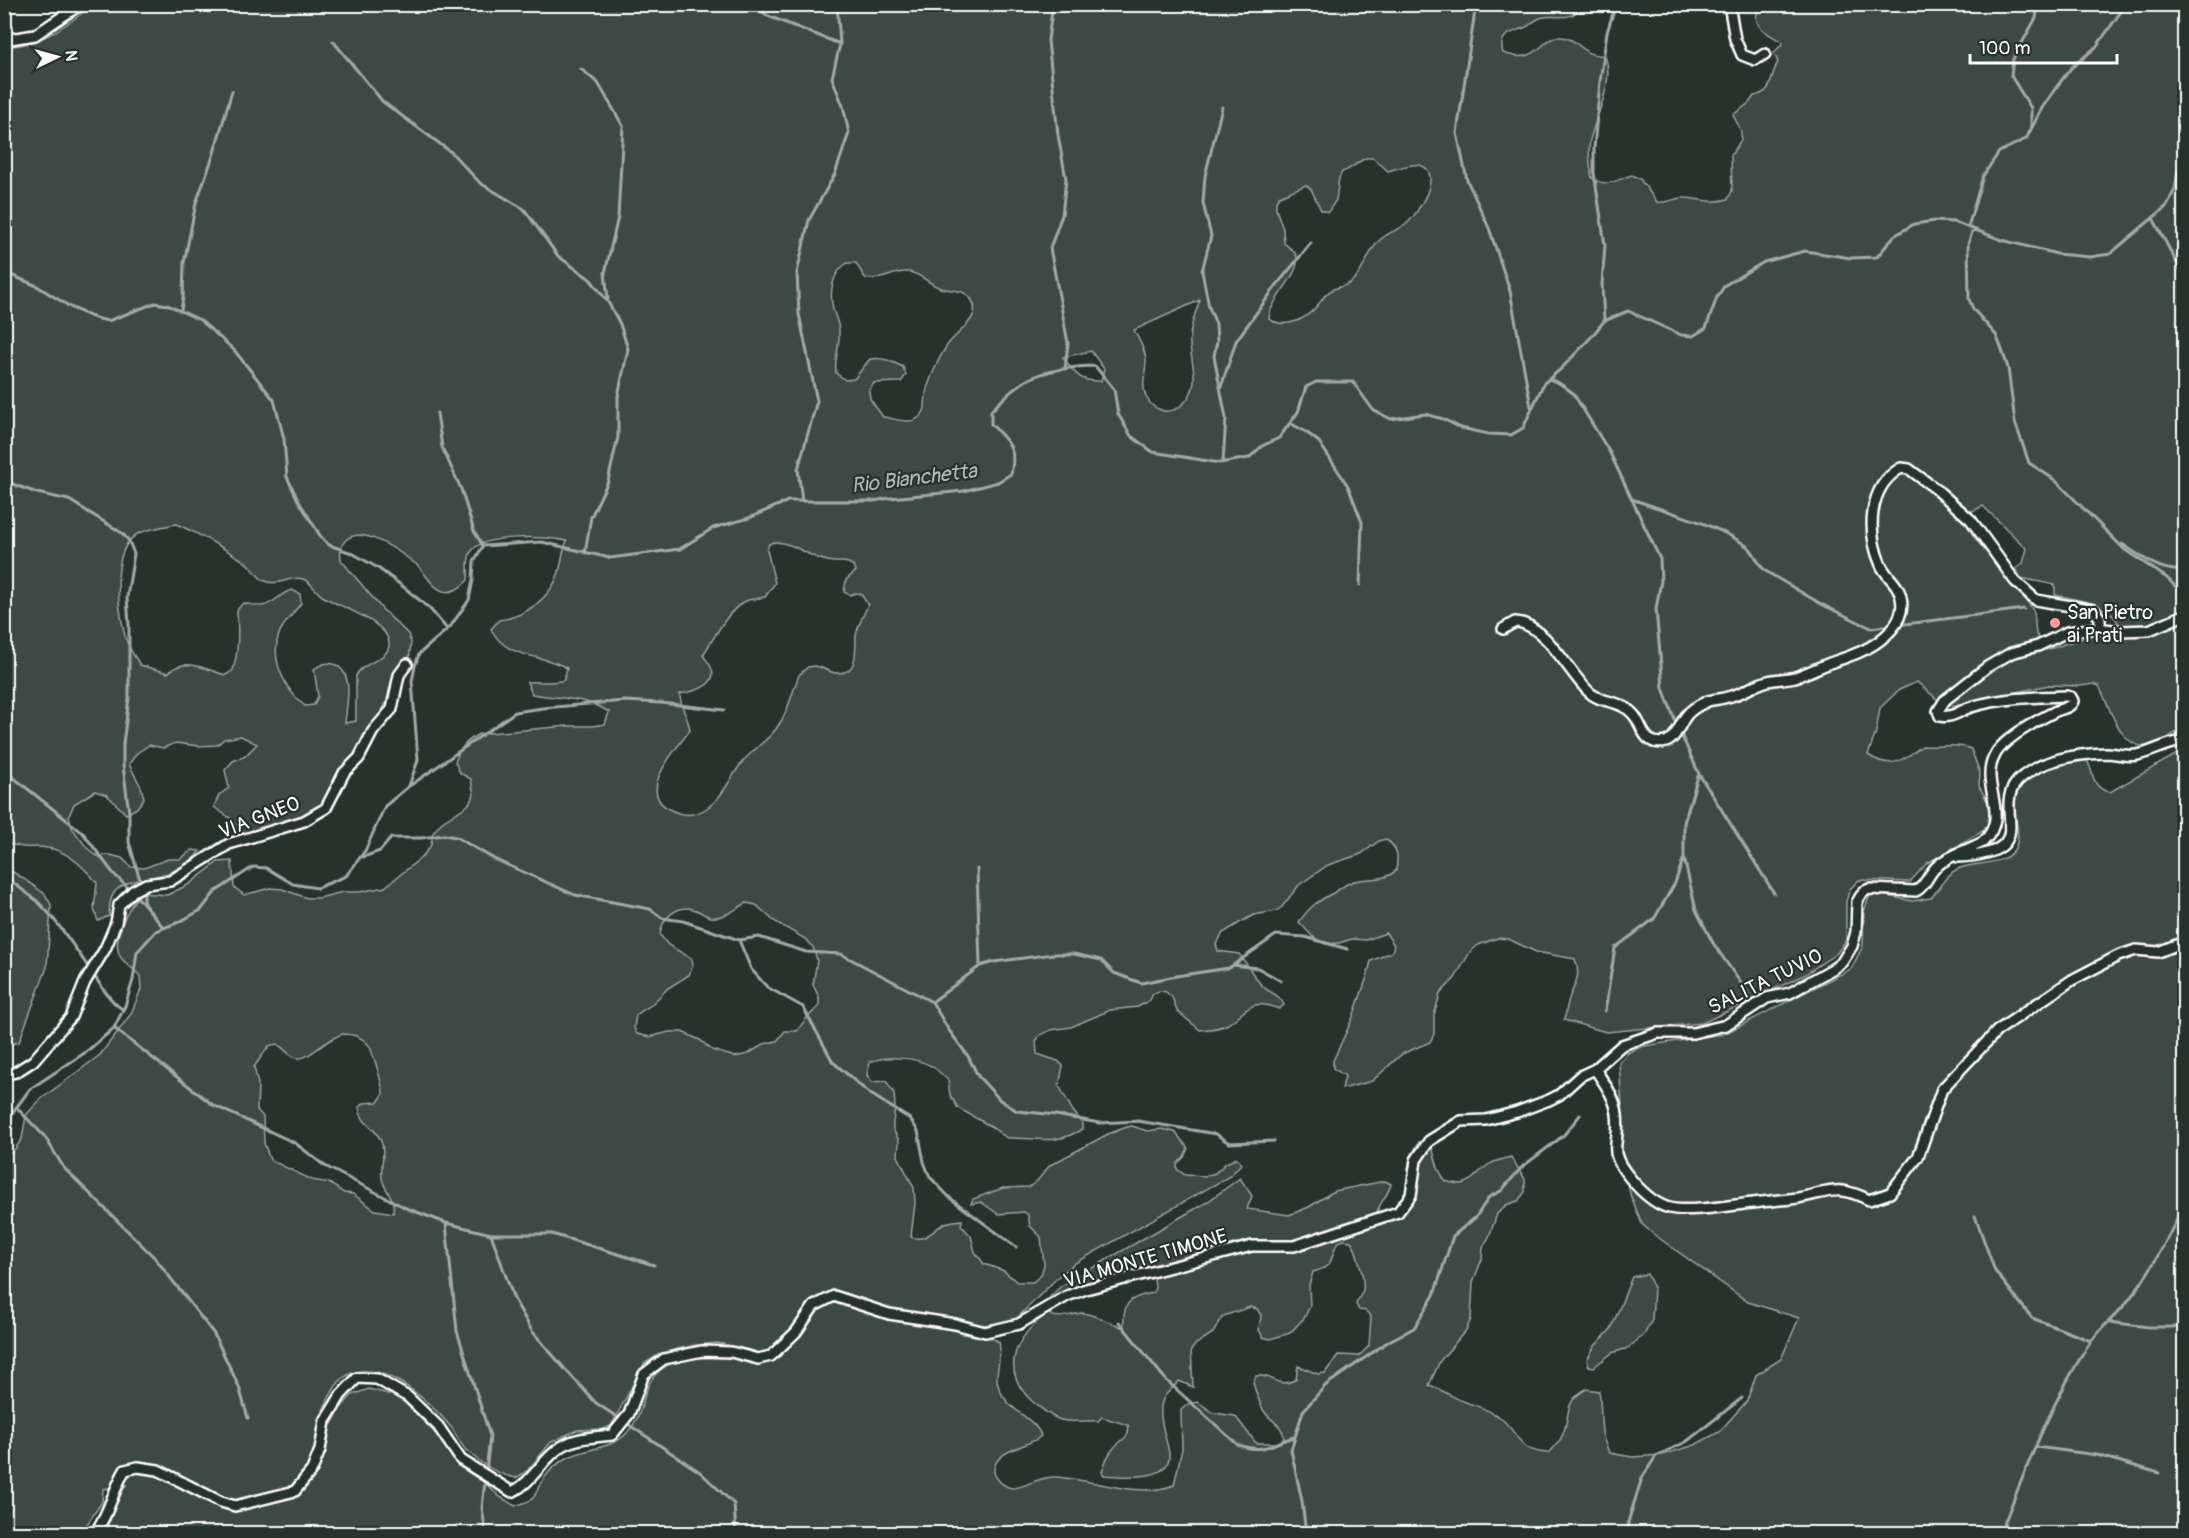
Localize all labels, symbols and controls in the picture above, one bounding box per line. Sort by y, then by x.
north arrow [27,27,87,87]
scale bar [1970,27,2117,65]
text: 100 m [1979,37,2031,60]
text: N [61,50,81,62]
water label: Rio Bianchetta [850,457,979,500]
place label: San Pietro ai Prati [2067,600,2153,648]
marker: San Pietro ai Prati [2048,616,2062,630]
street label: VIA GNEO [215,791,303,844]
street label: SALITA TUVIO [1704,943,1826,1020]
street label: VIA MONTE TIMONE [1060,1223,1230,1294]

